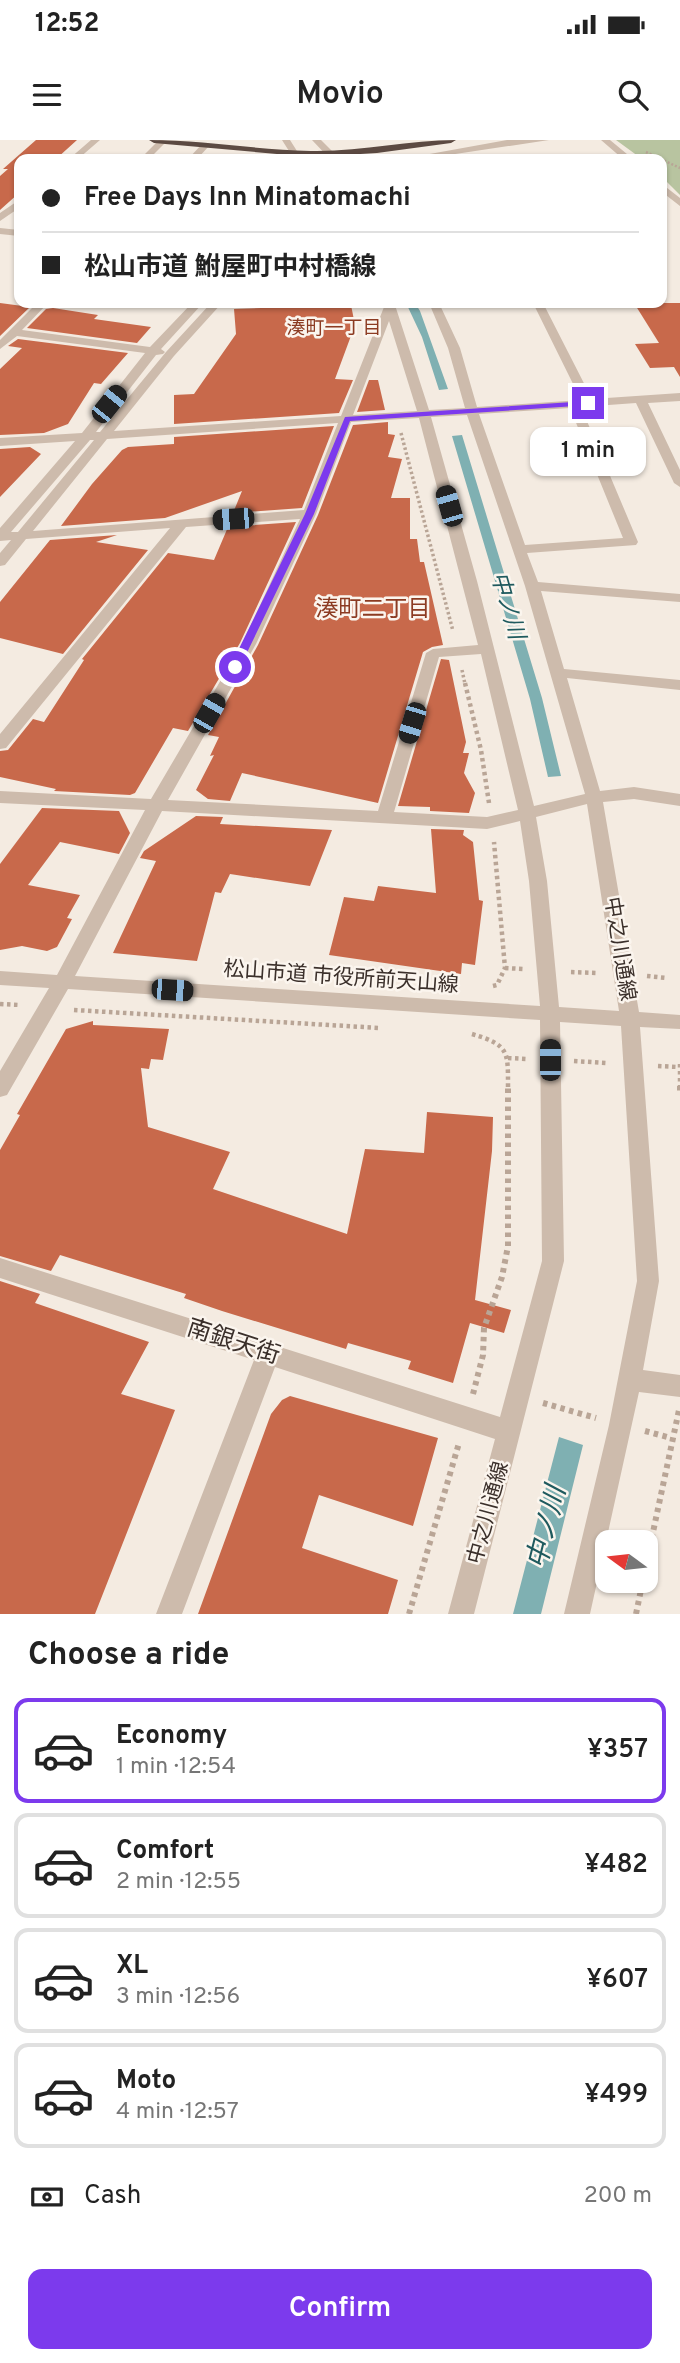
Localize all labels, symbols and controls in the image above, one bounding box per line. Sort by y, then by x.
text: 12:52 [35,8,99,41]
text: Movio [296,75,384,115]
icon: menu [28,76,66,114]
icon: search [614,76,652,114]
text: Free Days Inn Minatomachi [84,182,411,215]
text: 松山市道 鮒屋町中村橋線 [84,252,377,285]
district label: 湊町一丁目 [286,317,382,341]
car [88,381,131,427]
route end [572,387,604,419]
callout: 1 min [530,428,646,476]
text: 1 min [561,437,615,466]
car [434,483,465,529]
car [212,507,255,531]
water label: 中ノ川 [483,569,530,646]
district label: 湊町二丁目 [316,596,431,625]
route start [219,651,251,683]
car [190,690,229,736]
car [396,700,429,746]
street label: 中之川通線 [597,895,641,1003]
street label: 松山市道 市役所前天山線 [222,956,460,1000]
car [151,978,194,1002]
car [540,1039,561,1081]
street label: 南銀天街 [183,1314,283,1372]
street label: 中之川通線 [462,1459,516,1567]
water label: 中ノ川 [520,1480,576,1573]
north arrow [595,1530,658,1592]
map controls [595,1530,658,1593]
text: Choose a ride [28,1636,229,1676]
icon: car [32,1719,95,1782]
text: Economy [116,1720,227,1753]
text: ¥357 [587,1734,648,1767]
text: 1 min · 12:54 [116,1753,236,1782]
icon: car [32,1834,95,1897]
text: Comfort [116,1835,214,1868]
text: ¥482 [584,1849,648,1882]
text: 2 min · 12:55 [116,1868,241,1897]
icon: car [32,1949,95,2012]
text: XL [116,1950,148,1983]
text: ¥607 [587,1964,648,1997]
text: 3 min · 12:56 [116,1983,240,2012]
icon: car [32,2064,95,2127]
text: Moto [116,2065,176,2098]
text: ¥499 [585,2079,648,2112]
text: 4 min · 12:57 [116,2098,239,2127]
icon: cash [28,2178,66,2216]
text: Cash [84,2180,141,2213]
text: 200 m [584,2182,652,2211]
button: Confirm [28,2269,652,2349]

